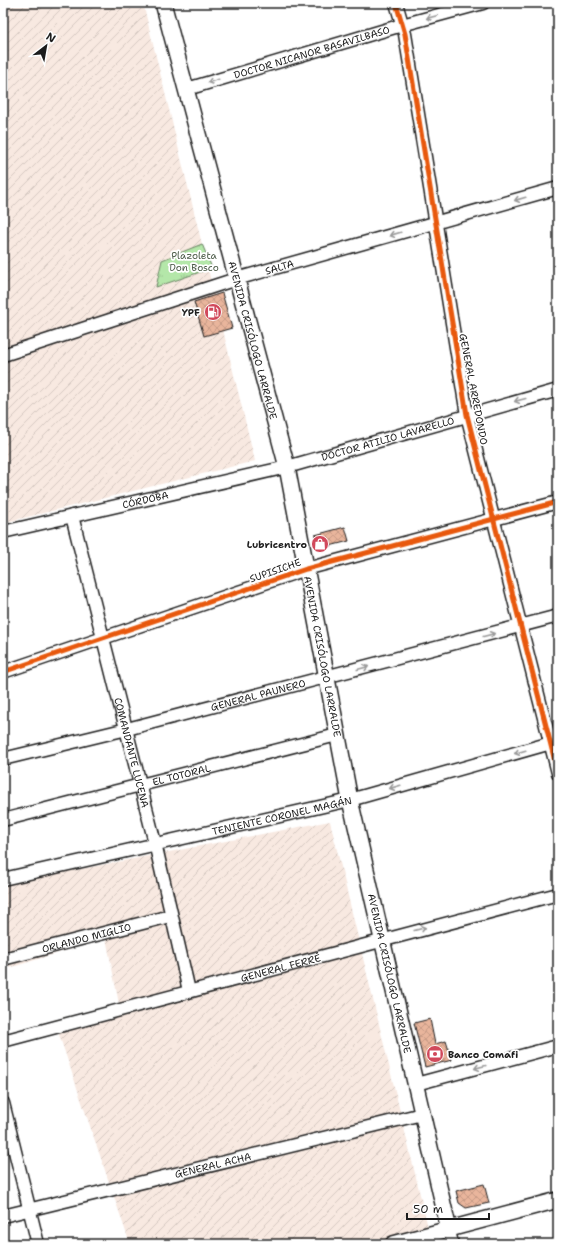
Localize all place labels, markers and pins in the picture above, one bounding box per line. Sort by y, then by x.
fuel station icon: YPF [203,302,223,322]
place label: YPF [182,306,200,319]
shop icon: Lubricentro [310,534,330,554]
place label: Lubricentro [247,538,307,551]
bank icon: Banco Comafi [425,1044,445,1064]
place label: Banco Comafi [448,1048,518,1061]

